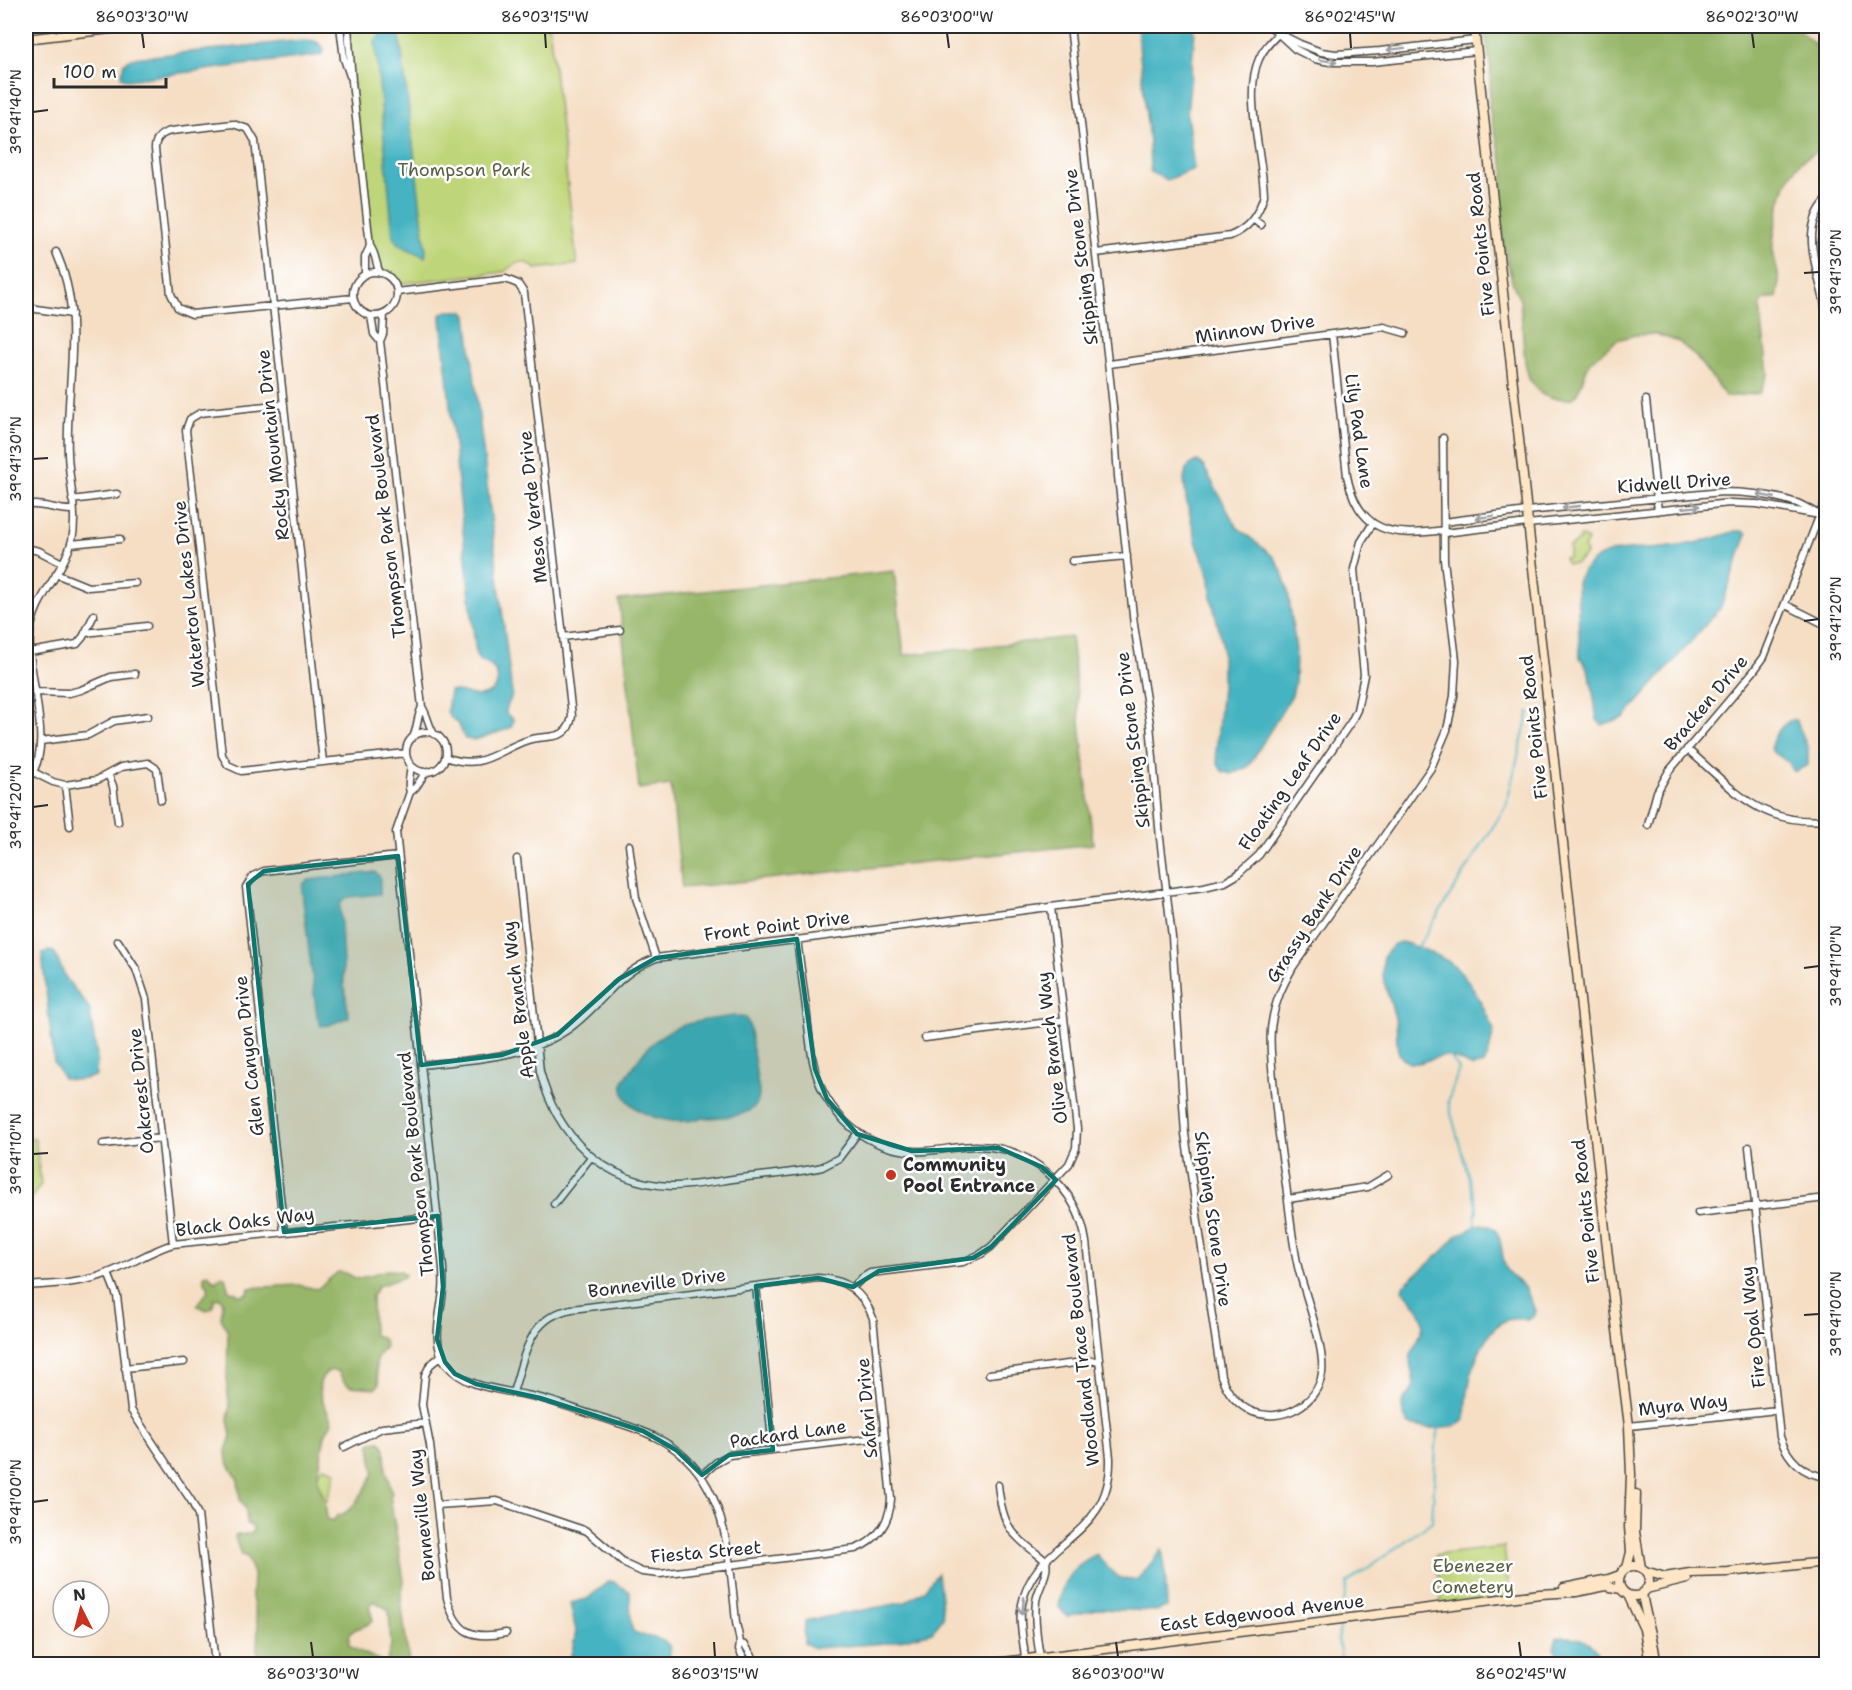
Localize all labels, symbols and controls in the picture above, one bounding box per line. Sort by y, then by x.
text: 86°03'30"W [95,7,189,27]
text: 86°03'15"W [501,7,589,27]
text: 86°03'00"W [900,7,994,27]
text: 86°02'45"W [1304,7,1396,27]
text: 86°02'30"W [1705,7,1799,27]
one-way arrow [1387,44,1407,55]
scale bar [54,51,166,89]
one-way arrow [1318,55,1338,66]
text: 100 m [63,60,117,84]
text: 39°41'40"N [6,69,26,155]
park label: Thompson Park [398,158,530,182]
street label: Skipping Stone Drive [1058,168,1104,346]
street label: Five Points Road [1461,171,1501,317]
text: 39°41'30"N [1826,229,1846,315]
street label: Minnow Drive [1194,309,1316,349]
street label: Rocky Mountain Drive [251,348,295,542]
street label: Lily Pad Lane [1339,372,1379,490]
street label: Thompson Park Boulevard [360,413,412,639]
text: 39°41'30"N [6,416,26,502]
street label: Mesa Verde Drive [513,430,553,584]
street label: Kidwell Drive [1616,467,1732,499]
one-way arrow [1756,490,1776,501]
street label: Waterton Lakes Drive [167,499,211,689]
one-way arrow [1680,501,1700,512]
one-way arrow [1562,502,1582,513]
one-way arrow [1476,511,1496,522]
text: 39°41'20"N [1826,576,1846,662]
street label: Bracken Drive [1659,650,1753,756]
street label: Skipping Stone Drive [1110,651,1156,829]
street label: Five Points Road [1514,654,1554,800]
street label: Floating Leaf Drive [1233,707,1347,855]
text: 39°41'20"N [6,764,26,850]
street label: Grassy Bank Drive [1261,841,1367,987]
street label: Front Point Drive [703,905,851,947]
street label: Apple Branch Way [496,920,540,1080]
text: 39°41'10"N [1826,925,1846,1007]
street label: Olive Branch Way [1031,971,1073,1125]
street label: Glen Canyon Drive [229,975,269,1137]
street label: Oakcrest Drive [122,1027,160,1155]
street label: Thompson Park Boulevard [392,1051,440,1277]
text: 39°41'10"N [6,1113,26,1195]
street label: Skipping Stone Drive [1189,1129,1237,1309]
street label: Five Points Road [1566,1138,1606,1284]
place label: Community Pool Entrance [903,1153,1035,1198]
marker: Community Pool Entrance [884,1168,898,1182]
street label: Black Oaks Way [174,1202,316,1242]
street label: Woodland Trace Boulevard [1057,1232,1105,1468]
street label: Bonneville Drive [587,1263,727,1303]
street label: Fire Opal Way [1735,1265,1771,1389]
text: 39°41'00"N [1826,1271,1846,1357]
street label: Safari Drive [851,1357,883,1459]
street label: Myra Way [1637,1388,1729,1422]
street label: Packard Lane [728,1414,848,1454]
street label: Bonneville Way [403,1448,441,1582]
text: 39°41'00"N [6,1459,26,1545]
street label: Fiesta Street [650,1535,762,1569]
park label: Ebenezer Cometery [1432,1554,1514,1599]
north arrow [51,1579,111,1639]
text: N [72,1583,87,1606]
street label: East Edgewood Avenue [1158,1589,1366,1637]
one-way arrow [1017,1596,1028,1616]
text: 86°03'30"W [266,1664,360,1684]
text: 86°03'15"W [671,1664,759,1684]
text: 86°03'00"W [1071,1664,1165,1684]
text: 86°02'45"W [1475,1664,1567,1684]

